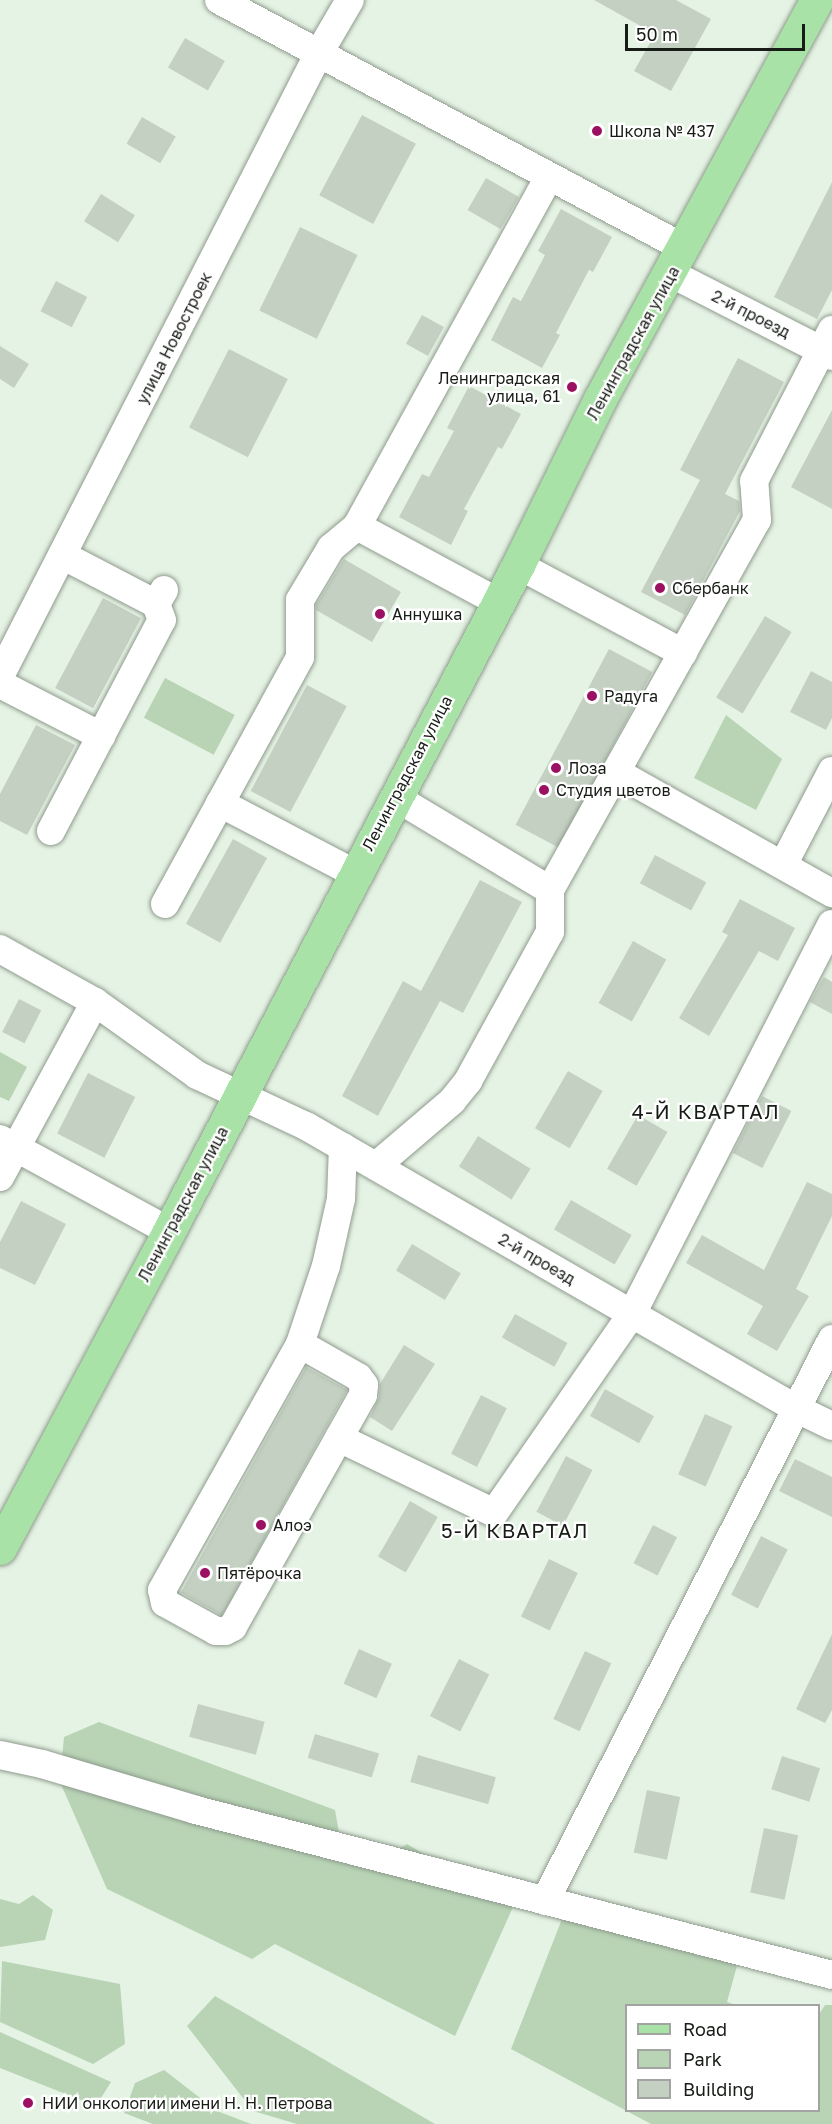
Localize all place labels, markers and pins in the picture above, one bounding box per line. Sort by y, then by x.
place label: Школа № 437 [609,121,714,141]
marker: Школа № 437 [590,124,604,138]
place label: Ленинградская улица, 61 [438,368,560,406]
marker: Ленинградская улица, 61 [565,380,579,394]
place label: Сбербанк [672,578,749,598]
marker: Сбербанк [653,581,667,595]
place label: Аннушка [392,604,462,624]
marker: Аннушка [373,607,387,621]
place label: Радуга [604,686,658,706]
marker: Радуга [585,689,599,703]
place label: Лоза [568,758,606,778]
marker: Лоза [549,761,563,775]
place label: Студия цветов [556,780,670,800]
marker: Студия цветов [537,783,551,797]
place label: Алоэ [273,1515,312,1535]
marker: Алоэ [254,1518,268,1532]
place label: Пятёрочка [217,1563,301,1583]
marker: Пятёрочка [198,1566,212,1580]
place label: НИИ онкологии имени Н. Н. Петрова [42,2093,332,2113]
marker: НИИ онкологии имени Н. Н. Петрова [19,2094,37,2112]

